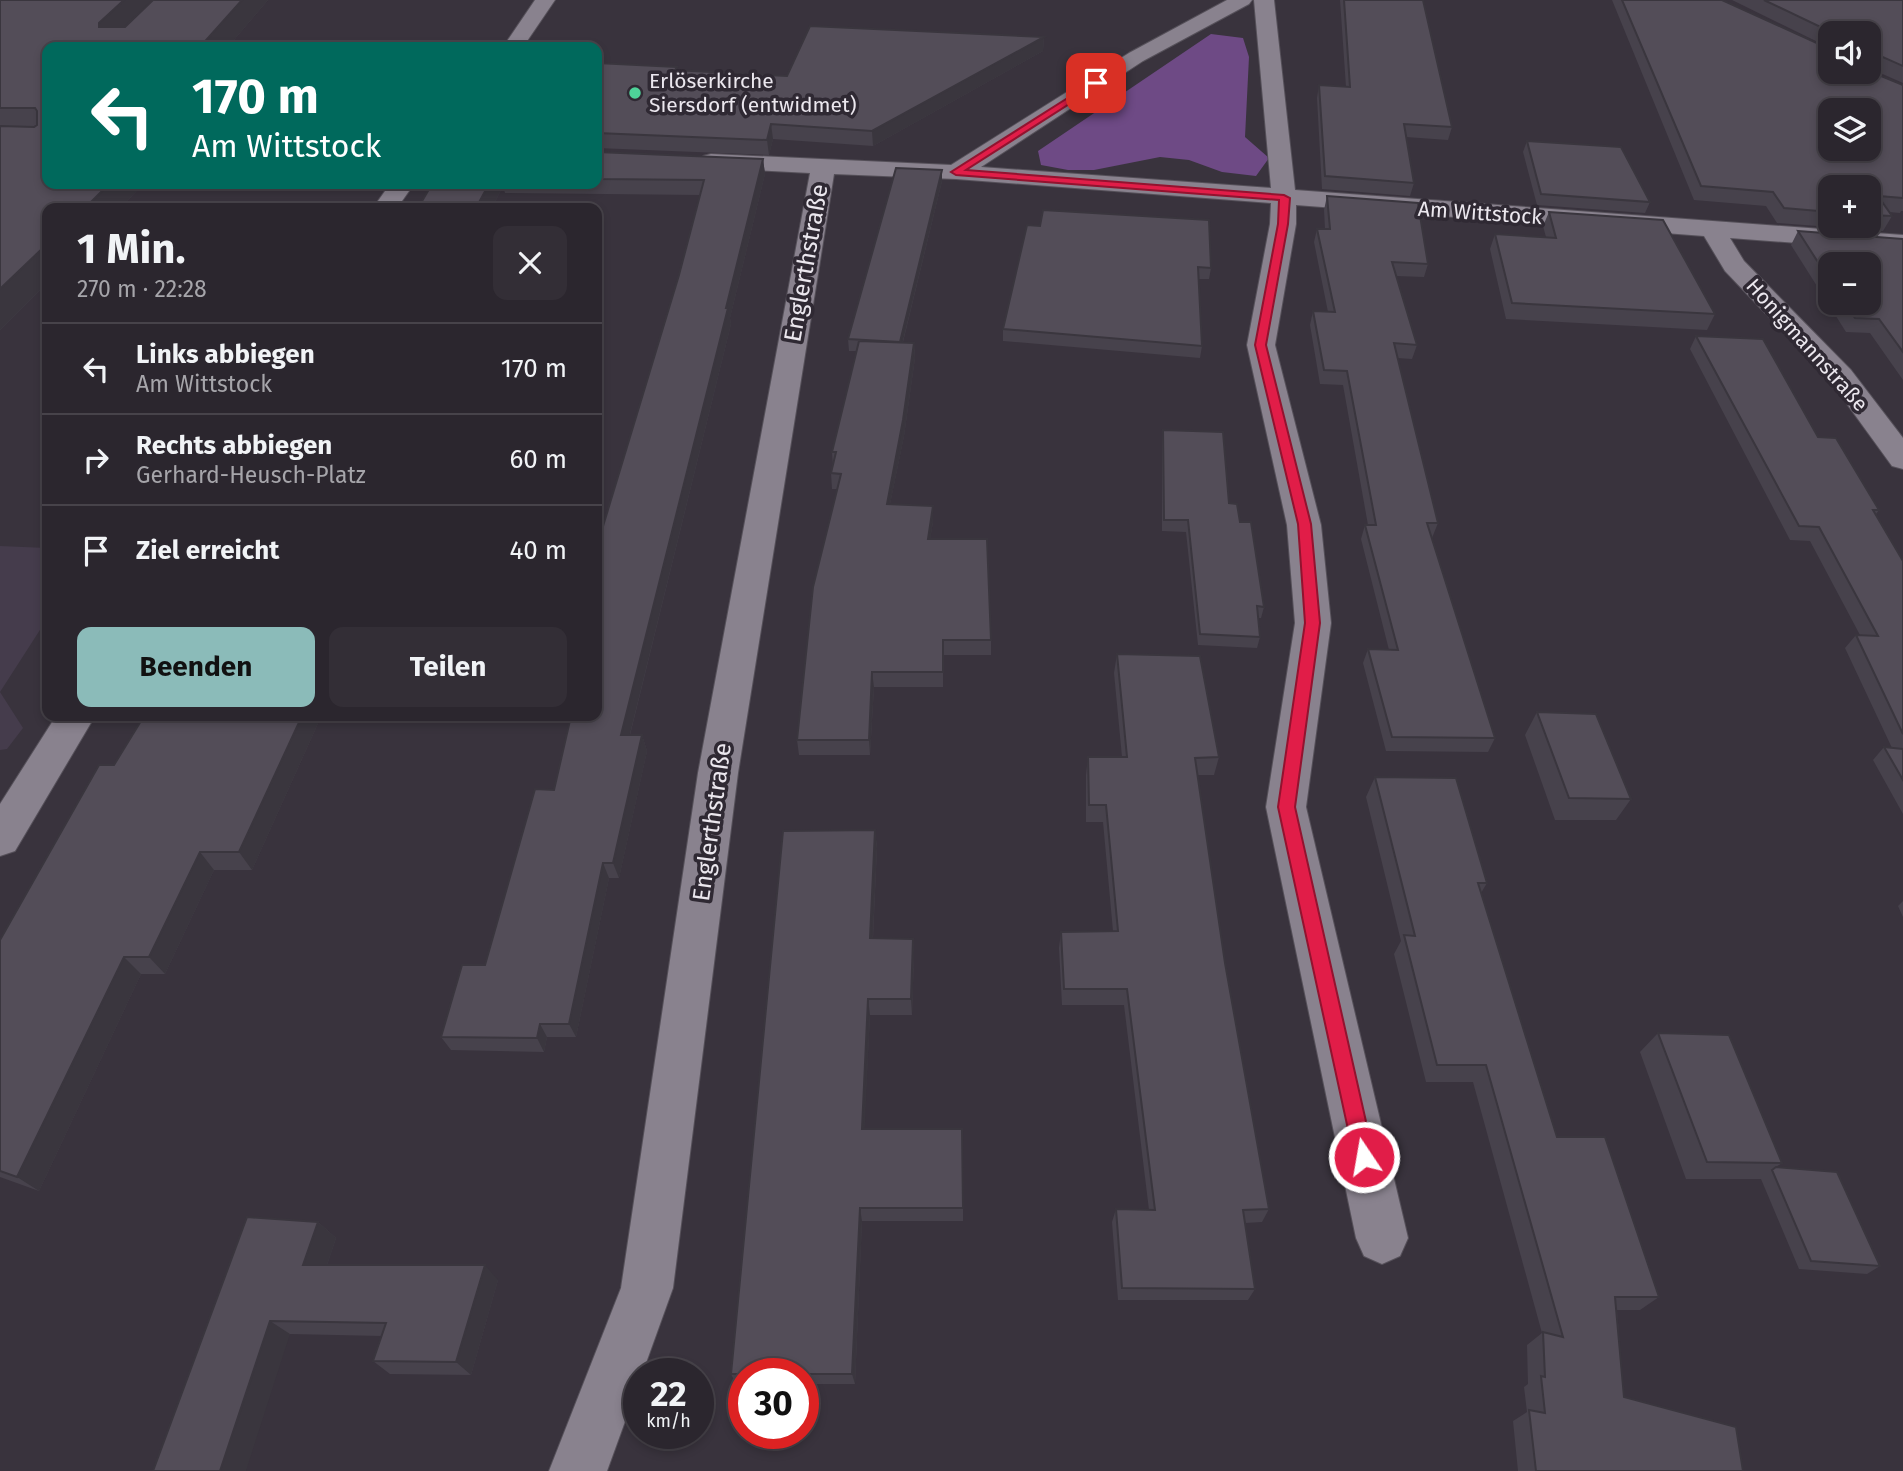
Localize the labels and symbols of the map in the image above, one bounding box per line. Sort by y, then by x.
pin [1066,53,1126,113]
place label: Erlöserkirche Siersdorf (entwidmet) [649,68,856,118]
marker: Erlöserkirche Siersdorf (entwidmet) [627,85,643,101]
street label: Englerthstraße [778,182,834,344]
street label: Am Wittstock [1417,196,1543,230]
street label: Honigmannstraße [1741,273,1873,417]
street label: Englerthstraße [687,741,737,903]
position arrow [1327,1120,1401,1194]
speed limit sign: 30 [728,1358,819,1449]

